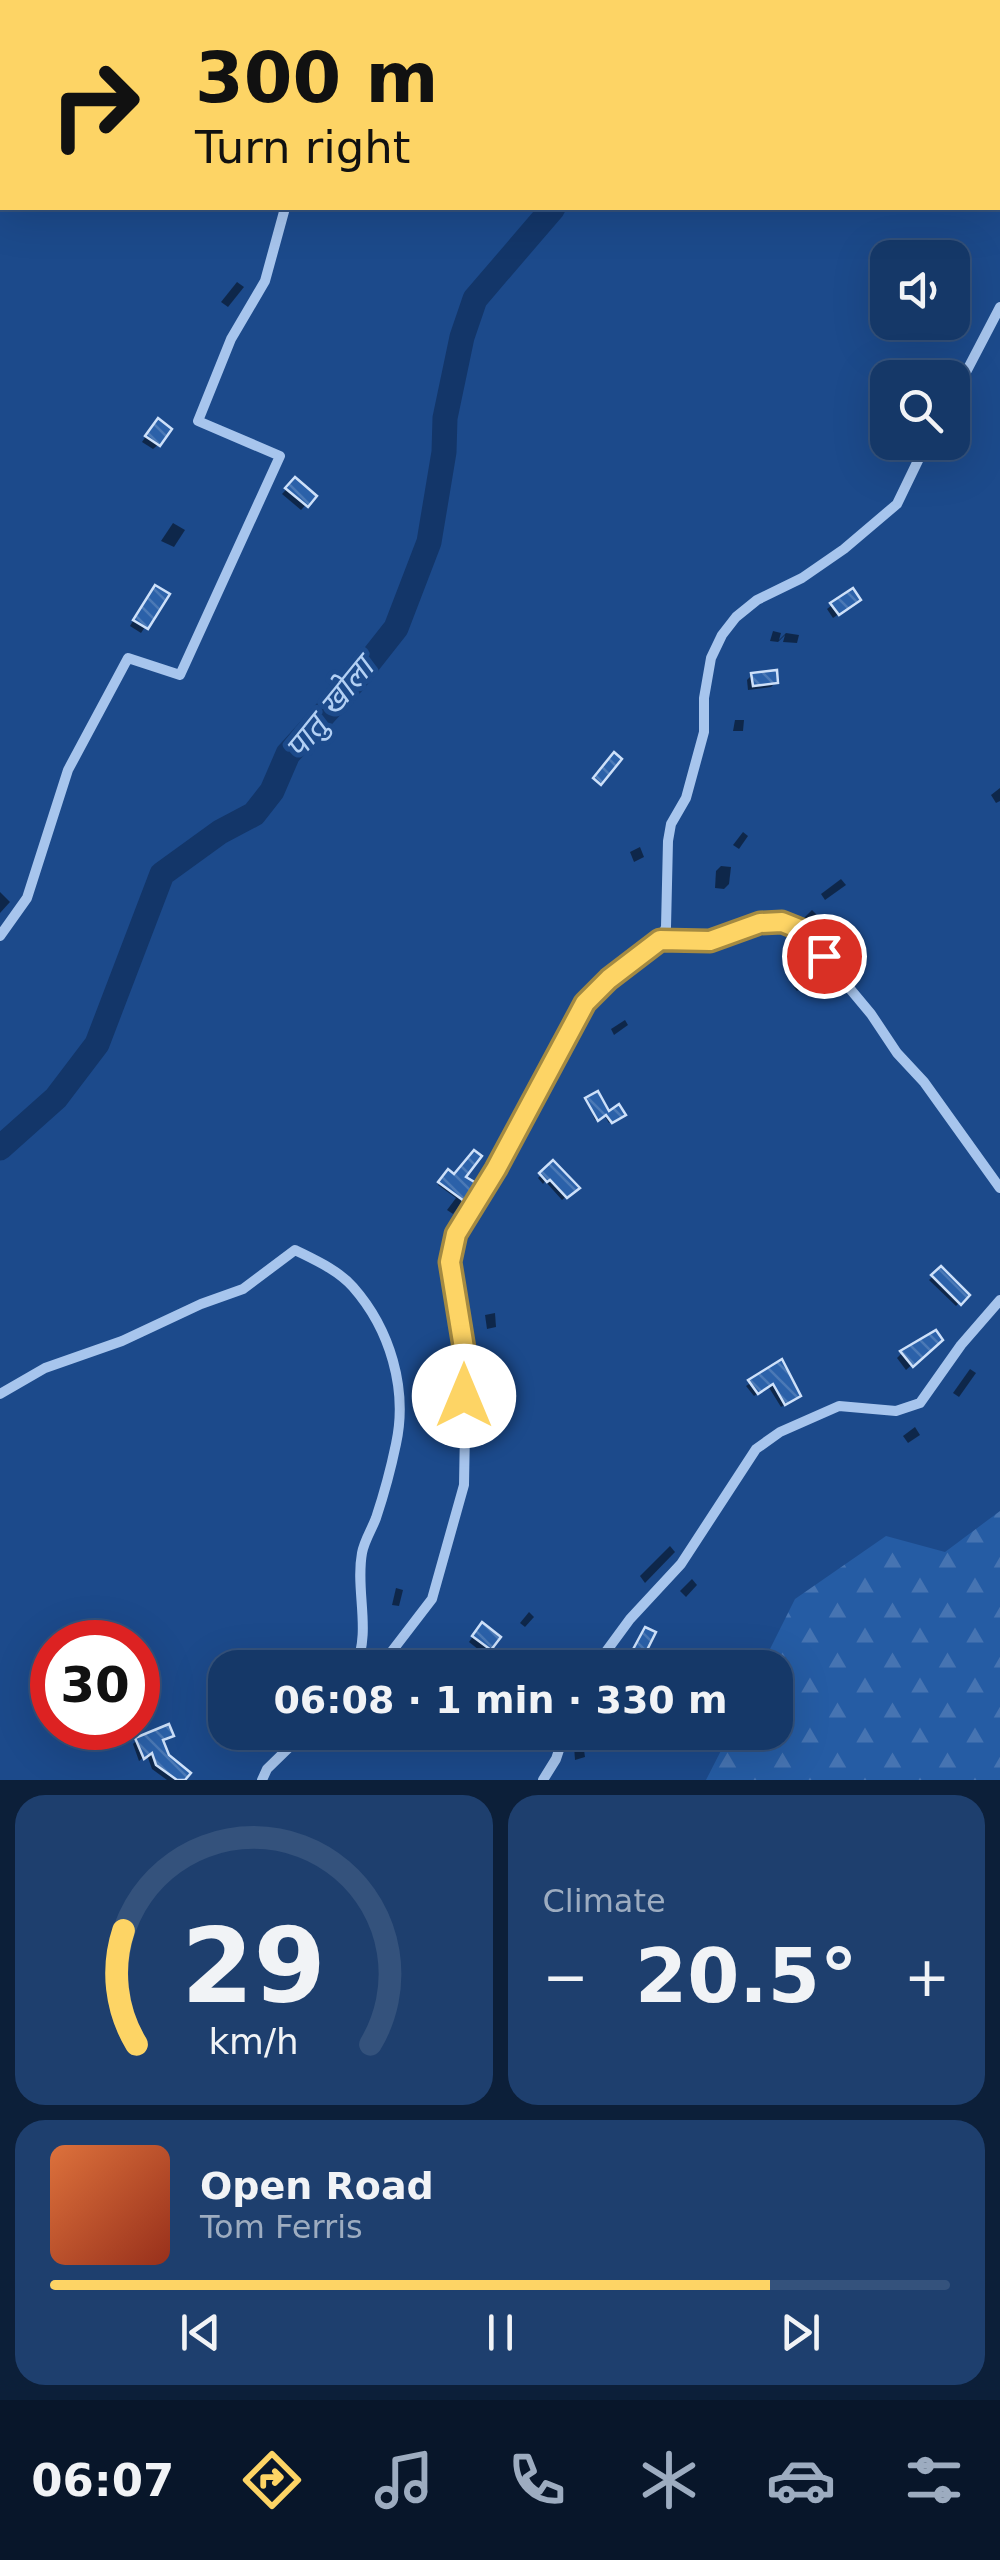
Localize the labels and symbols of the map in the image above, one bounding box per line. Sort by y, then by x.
water label: पातु खोला [277,645,386,767]
pin [782,914,867,999]
position arrow [412,1344,516,1448]
speed limit sign: 30 [30,1620,160,1750]

